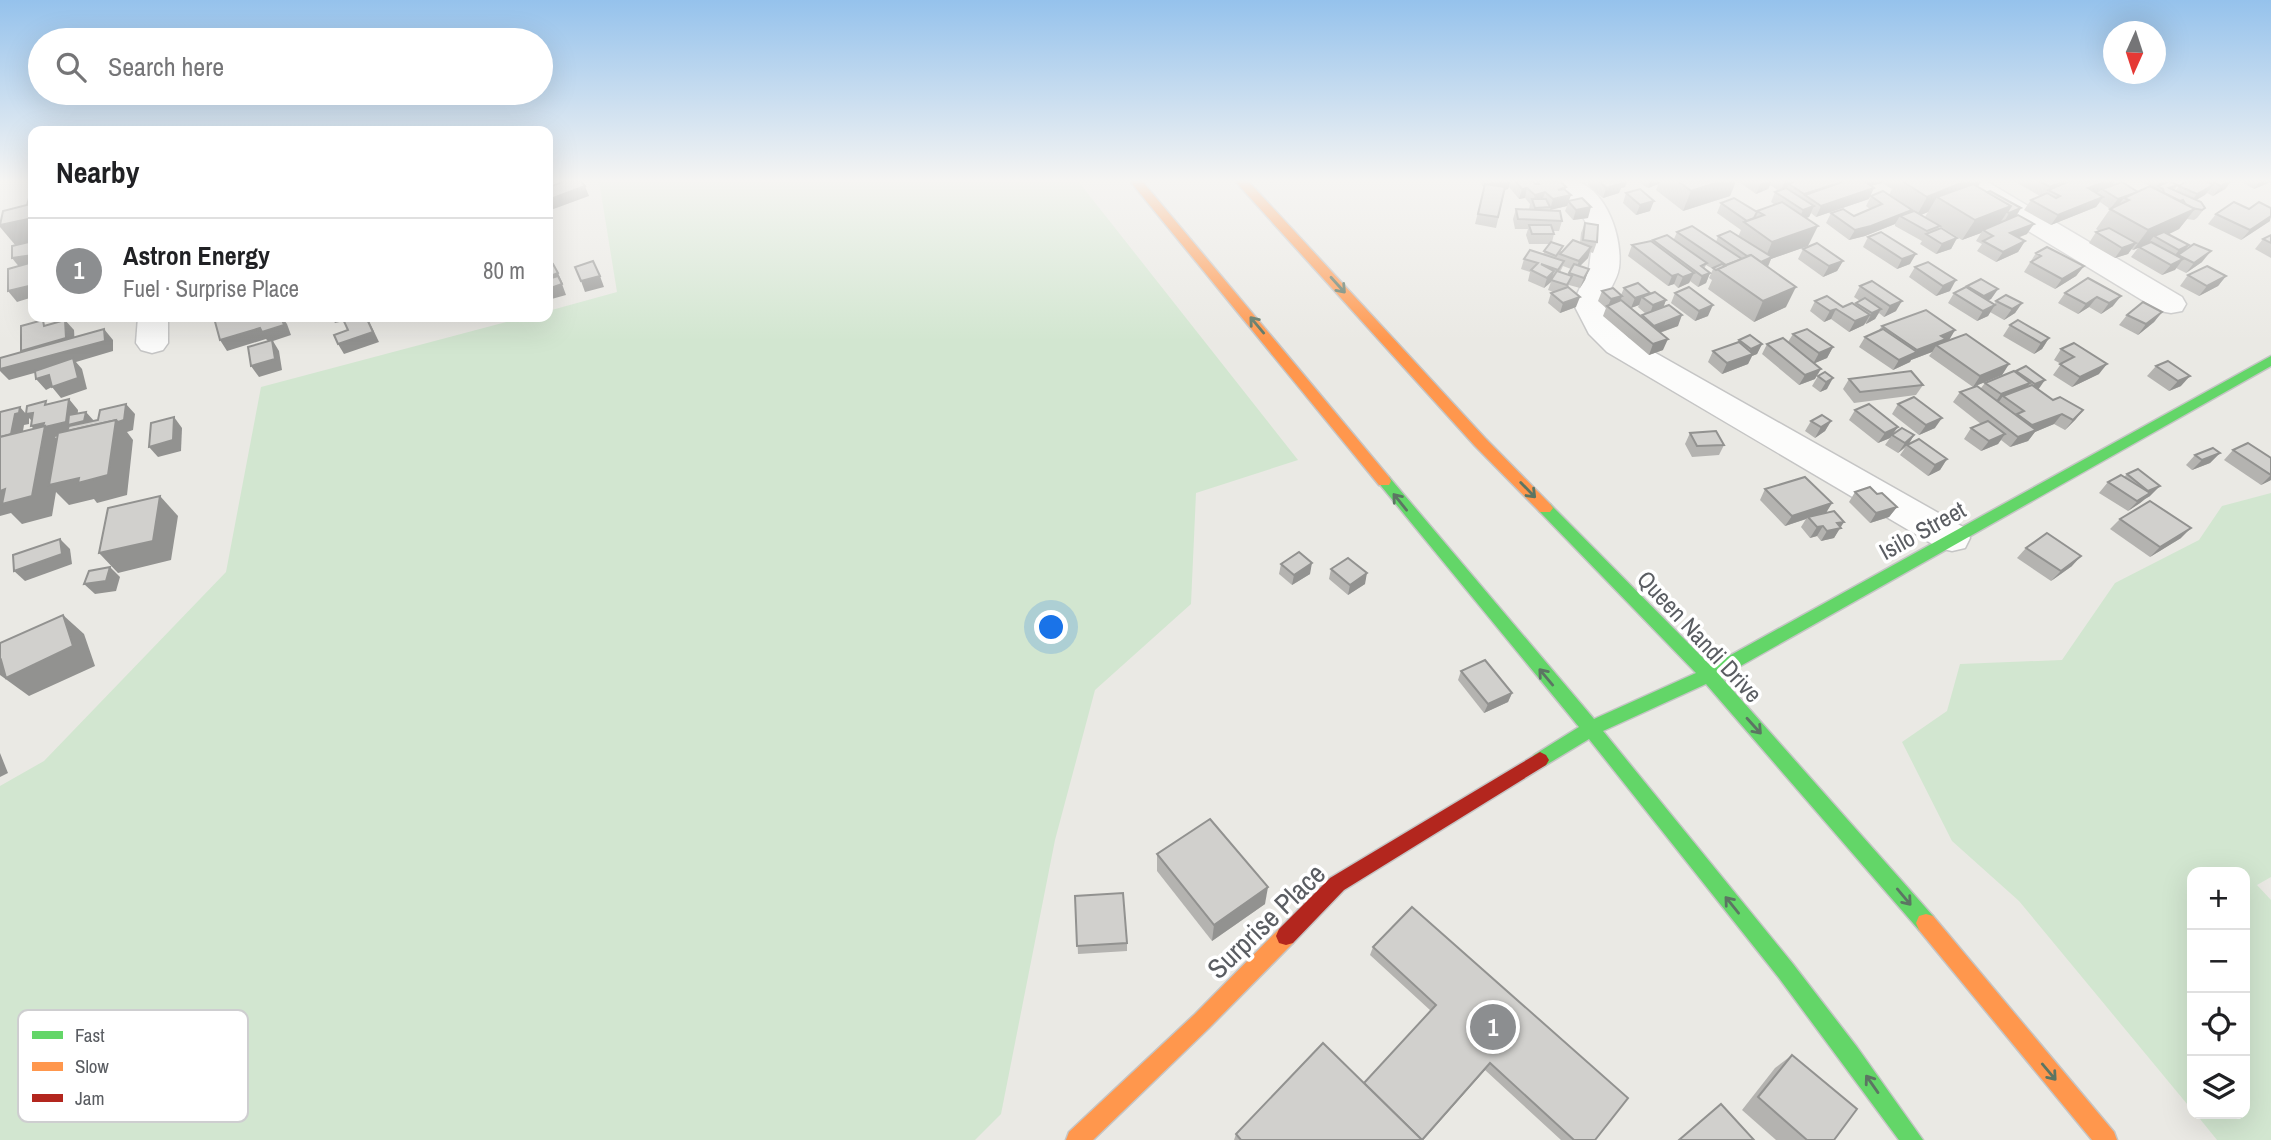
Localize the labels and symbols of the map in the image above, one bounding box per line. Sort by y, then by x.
north arrow [2103,21,2166,84]
one-way arrow [1329,276,1345,294]
one-way arrow [1249,317,1265,335]
one-way arrow [1519,482,1536,499]
street label: Isilo Street [1873,493,1971,567]
one-way arrow [1392,494,1408,512]
street label: Queen Nandi Drive [1630,563,1770,709]
your location [1034,610,1068,644]
one-way arrow [1538,668,1554,686]
one-way arrow [1746,717,1762,735]
street label: Surprise Place [1199,855,1333,987]
one-way arrow [1896,888,1912,906]
one-way arrow [1725,896,1740,914]
pin: 1 [1470,1001,1516,1053]
legend [18,1010,248,1122]
text: Fast [75,1022,105,1048]
text: Slow [75,1053,110,1079]
one-way arrow [2042,1063,2057,1081]
one-way arrow [1865,1075,1879,1094]
text: Jam [75,1085,104,1111]

